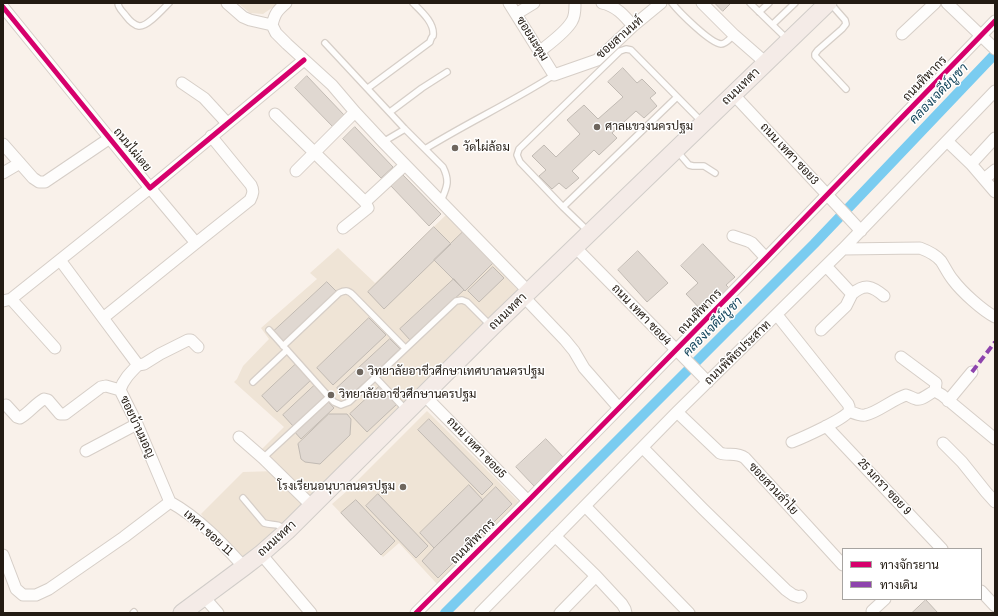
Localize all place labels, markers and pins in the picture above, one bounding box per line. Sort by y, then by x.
place label: ศาลแขวงนครปฐม [605,120,693,134]
marker: ศาลแขวงนครปฐม [592,122,602,132]
place label: วัดไผ่ล้อม [463,141,510,155]
marker: วัดไผ่ล้อม [450,143,460,153]
place label: วิทยาลัยอาชีวศึกษาเทศบาลนครปฐม [368,365,545,379]
marker: วิทยาลัยอาชีวศึกษาเทศบาลนครปฐม [355,367,365,377]
place label: วิทยาลัยอาชีวศึกษานครปฐม [339,388,476,402]
marker: วิทยาลัยอาชีวศึกษานครปฐม [326,390,336,400]
place label: โรงเรียนอนุบาลนครปฐม [278,480,395,494]
marker: โรงเรียนอนุบาลนครปฐม [398,482,408,492]

